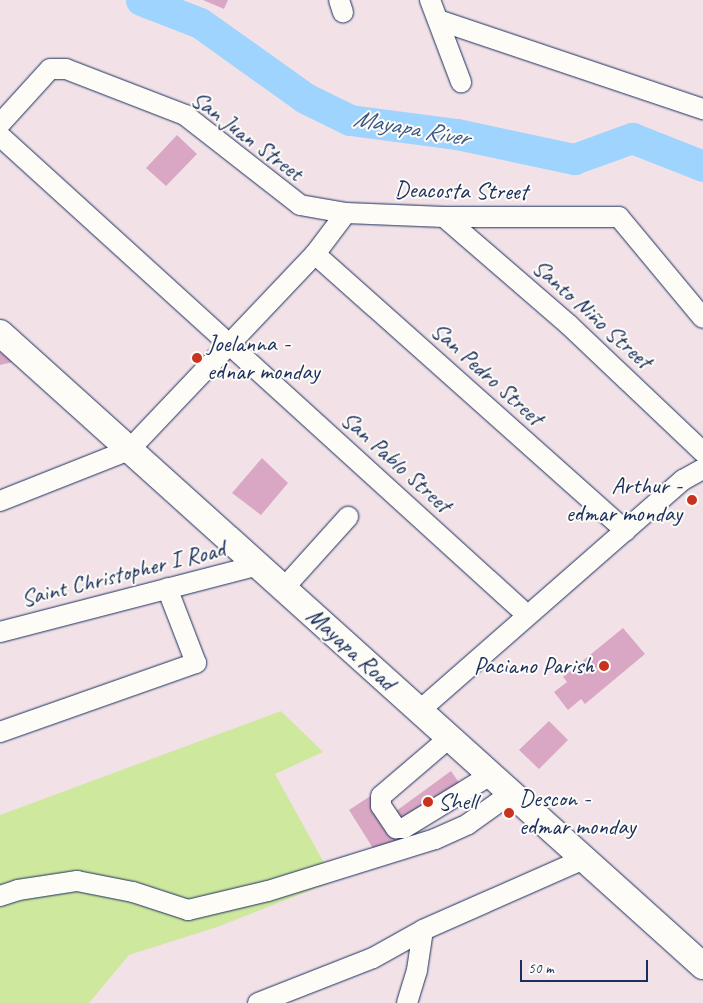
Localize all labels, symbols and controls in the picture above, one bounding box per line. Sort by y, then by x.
street label: San Juan Street [185,85,309,187]
water label: Mayapa River [351,103,471,153]
street label: Deacosta Street [394,175,528,207]
street label: Santo Niño Street [526,253,658,375]
street label: San Pedro Street [425,316,549,432]
place label: Joelanna - ednar monday [207,330,320,386]
marker: Joelanna - ednar monday [191,352,203,364]
street label: San Pablo Street [334,404,458,520]
place label: Arthur - edmar monday [566,472,682,528]
marker: Arthur - edmar monday [686,494,698,506]
street label: Saint Christopher I Road [18,535,228,613]
street label: Mayapa Road [300,601,402,697]
place label: Paciano Parish [473,652,594,680]
marker: Paciano Parish [598,660,610,672]
place label: Descon - edmar monday [519,785,635,841]
place label: Shell [438,788,477,816]
marker: Shell [422,796,434,808]
marker: Descon - edmar monday [503,807,515,819]
scale bar [523,950,650,982]
text: 50 m [528,959,554,978]

